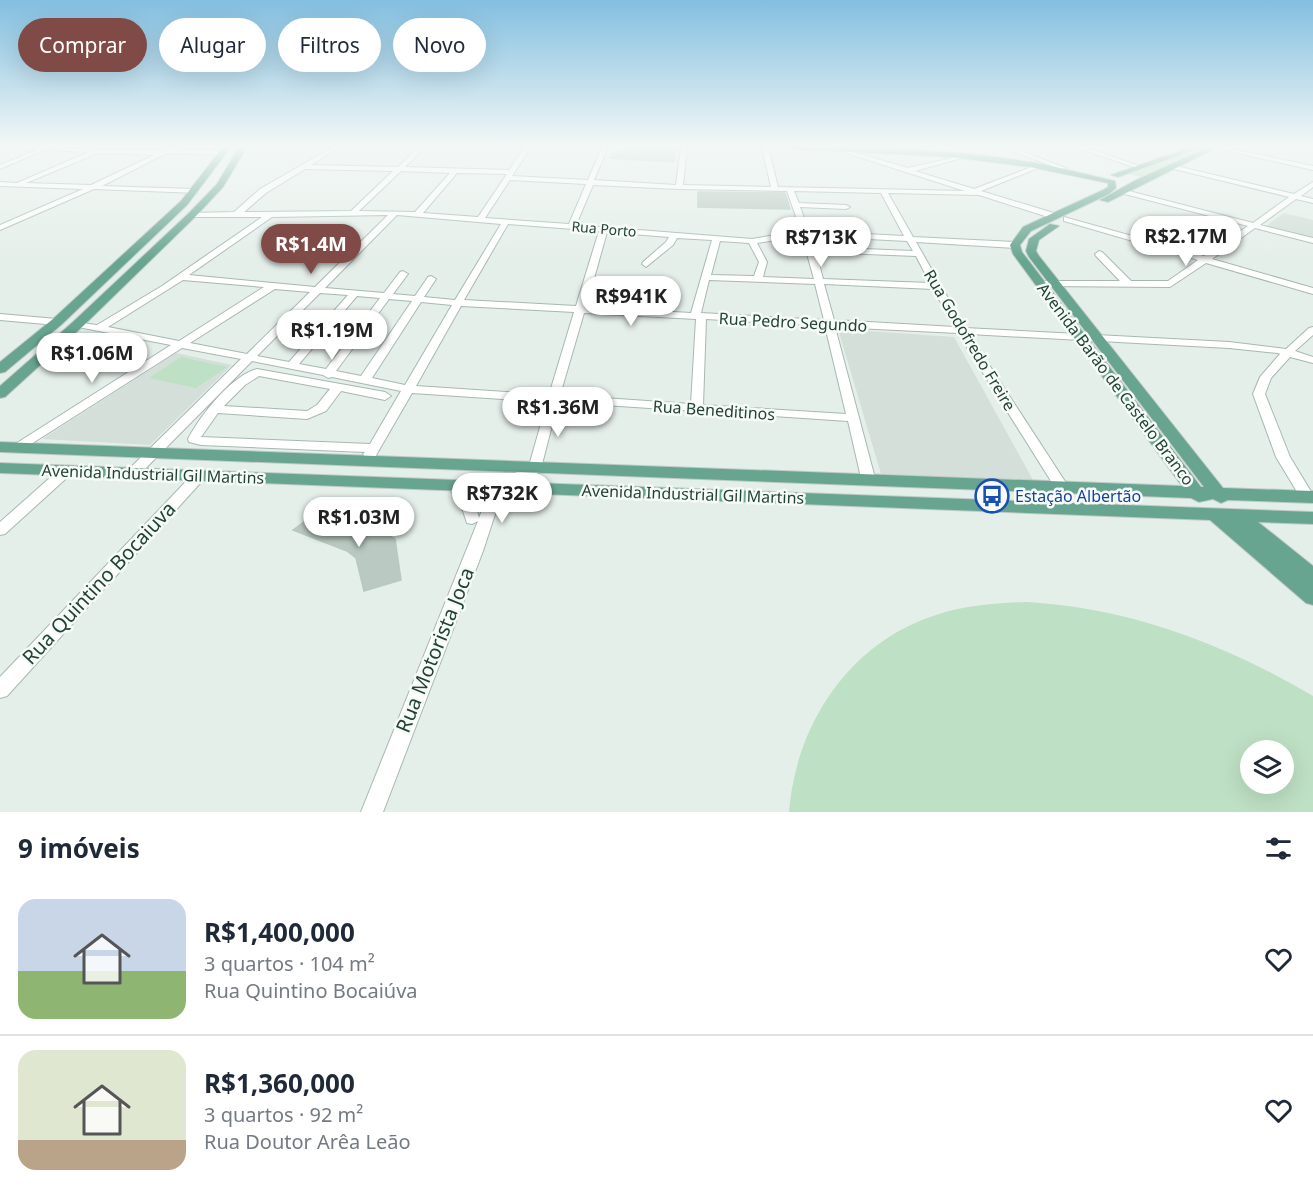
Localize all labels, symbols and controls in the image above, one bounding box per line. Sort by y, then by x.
chip: Comprar [18,18,147,72]
chip: Alugar [159,18,266,72]
chip: Filtros [278,18,381,72]
chip: Novo [393,18,486,72]
street label: Rua Porto [571,216,637,241]
pin: R$2.17M [1131,216,1241,267]
pin: R$713K [772,217,870,268]
text: R$2.17M [1144,222,1228,249]
text: R$713K [785,223,857,250]
pin: R$1.4M [262,224,360,275]
text: R$1.4M [275,230,347,257]
street label: Rua Godofredo Freire [919,265,1021,415]
pin: R$941K [582,276,680,327]
street label: Avenida Barão de Castelo Branco [1032,278,1200,490]
text: R$941K [595,282,667,309]
street label: Rua Pedro Segundo [718,307,868,337]
pin: R$1.19M [277,310,387,361]
text: R$1.19M [290,316,374,343]
pin: R$1.06M [37,333,147,384]
text: R$1.06M [50,339,134,366]
pin: R$1.36M [503,387,613,438]
text: R$1.36M [516,393,600,420]
street label: Rua Beneditinos [652,395,776,425]
street label: Avenida Industrial Gil Martins [41,459,265,489]
pin: R$732K [453,473,551,524]
bus stop icon: Estação Albertão [974,478,1010,514]
text: R$732K [466,479,538,506]
street label: Avenida Industrial Gil Martins [581,479,805,509]
place label: Estação Albertão [1015,485,1141,507]
street label: Rua Quintino Bocaiuva [16,495,181,670]
pin: R$1.03M [304,497,414,548]
text: R$1.03M [317,503,401,530]
street label: Rua Motorista Joca [389,563,480,736]
map controls [1240,740,1294,794]
button: layers [1240,740,1294,794]
text: 9 imóveis [18,830,140,866]
icon: filters [1262,832,1295,865]
text: R$1,400,000 [204,914,355,950]
icon: home [66,923,138,995]
icon: heart [1262,943,1295,976]
text: 3 quartos · 104 m² [204,950,375,977]
text: Rua Quintino Bocaiúva [204,977,418,1004]
text: R$1,360,000 [204,1065,355,1101]
icon: home [66,1074,138,1146]
icon: heart [1262,1094,1295,1127]
text: 3 quartos · 92 m² [204,1101,363,1128]
text: Rua Doutor Arêa Leão [204,1128,410,1155]

